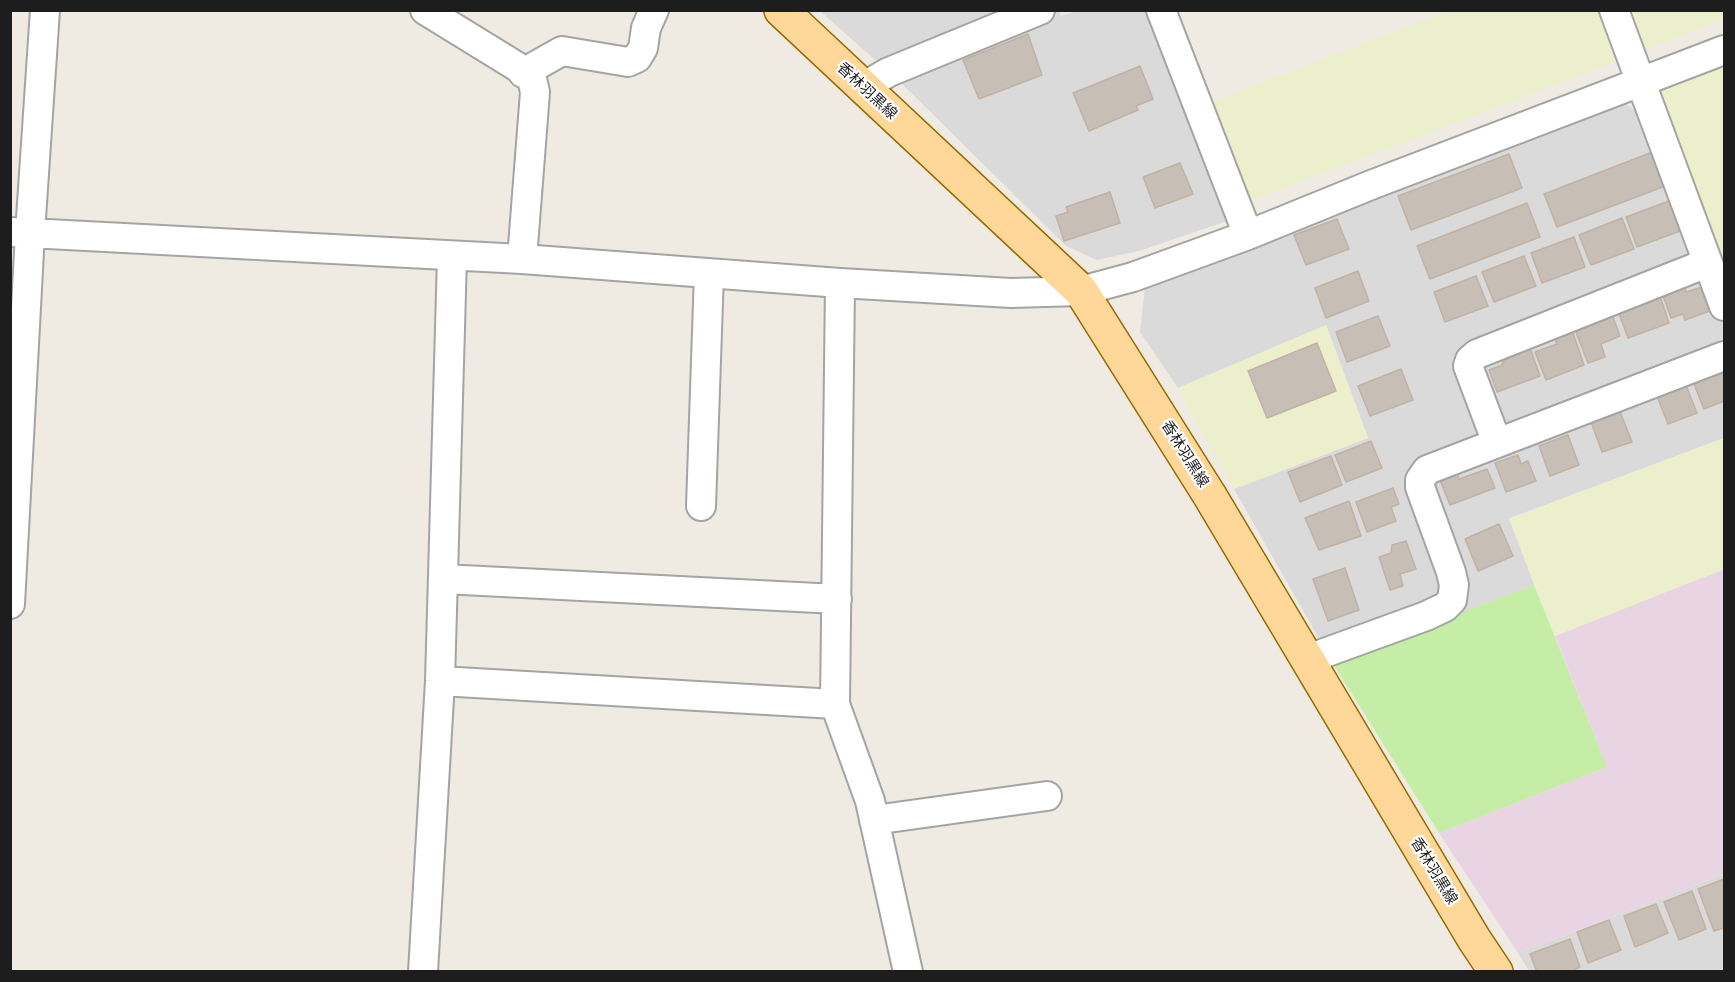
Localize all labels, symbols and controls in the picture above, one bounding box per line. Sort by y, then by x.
street label: 香林羽黒線 [833,59,901,123]
street label: 香林羽黒線 [1157,417,1213,491]
street label: 香林羽黒線 [1407,834,1461,908]

